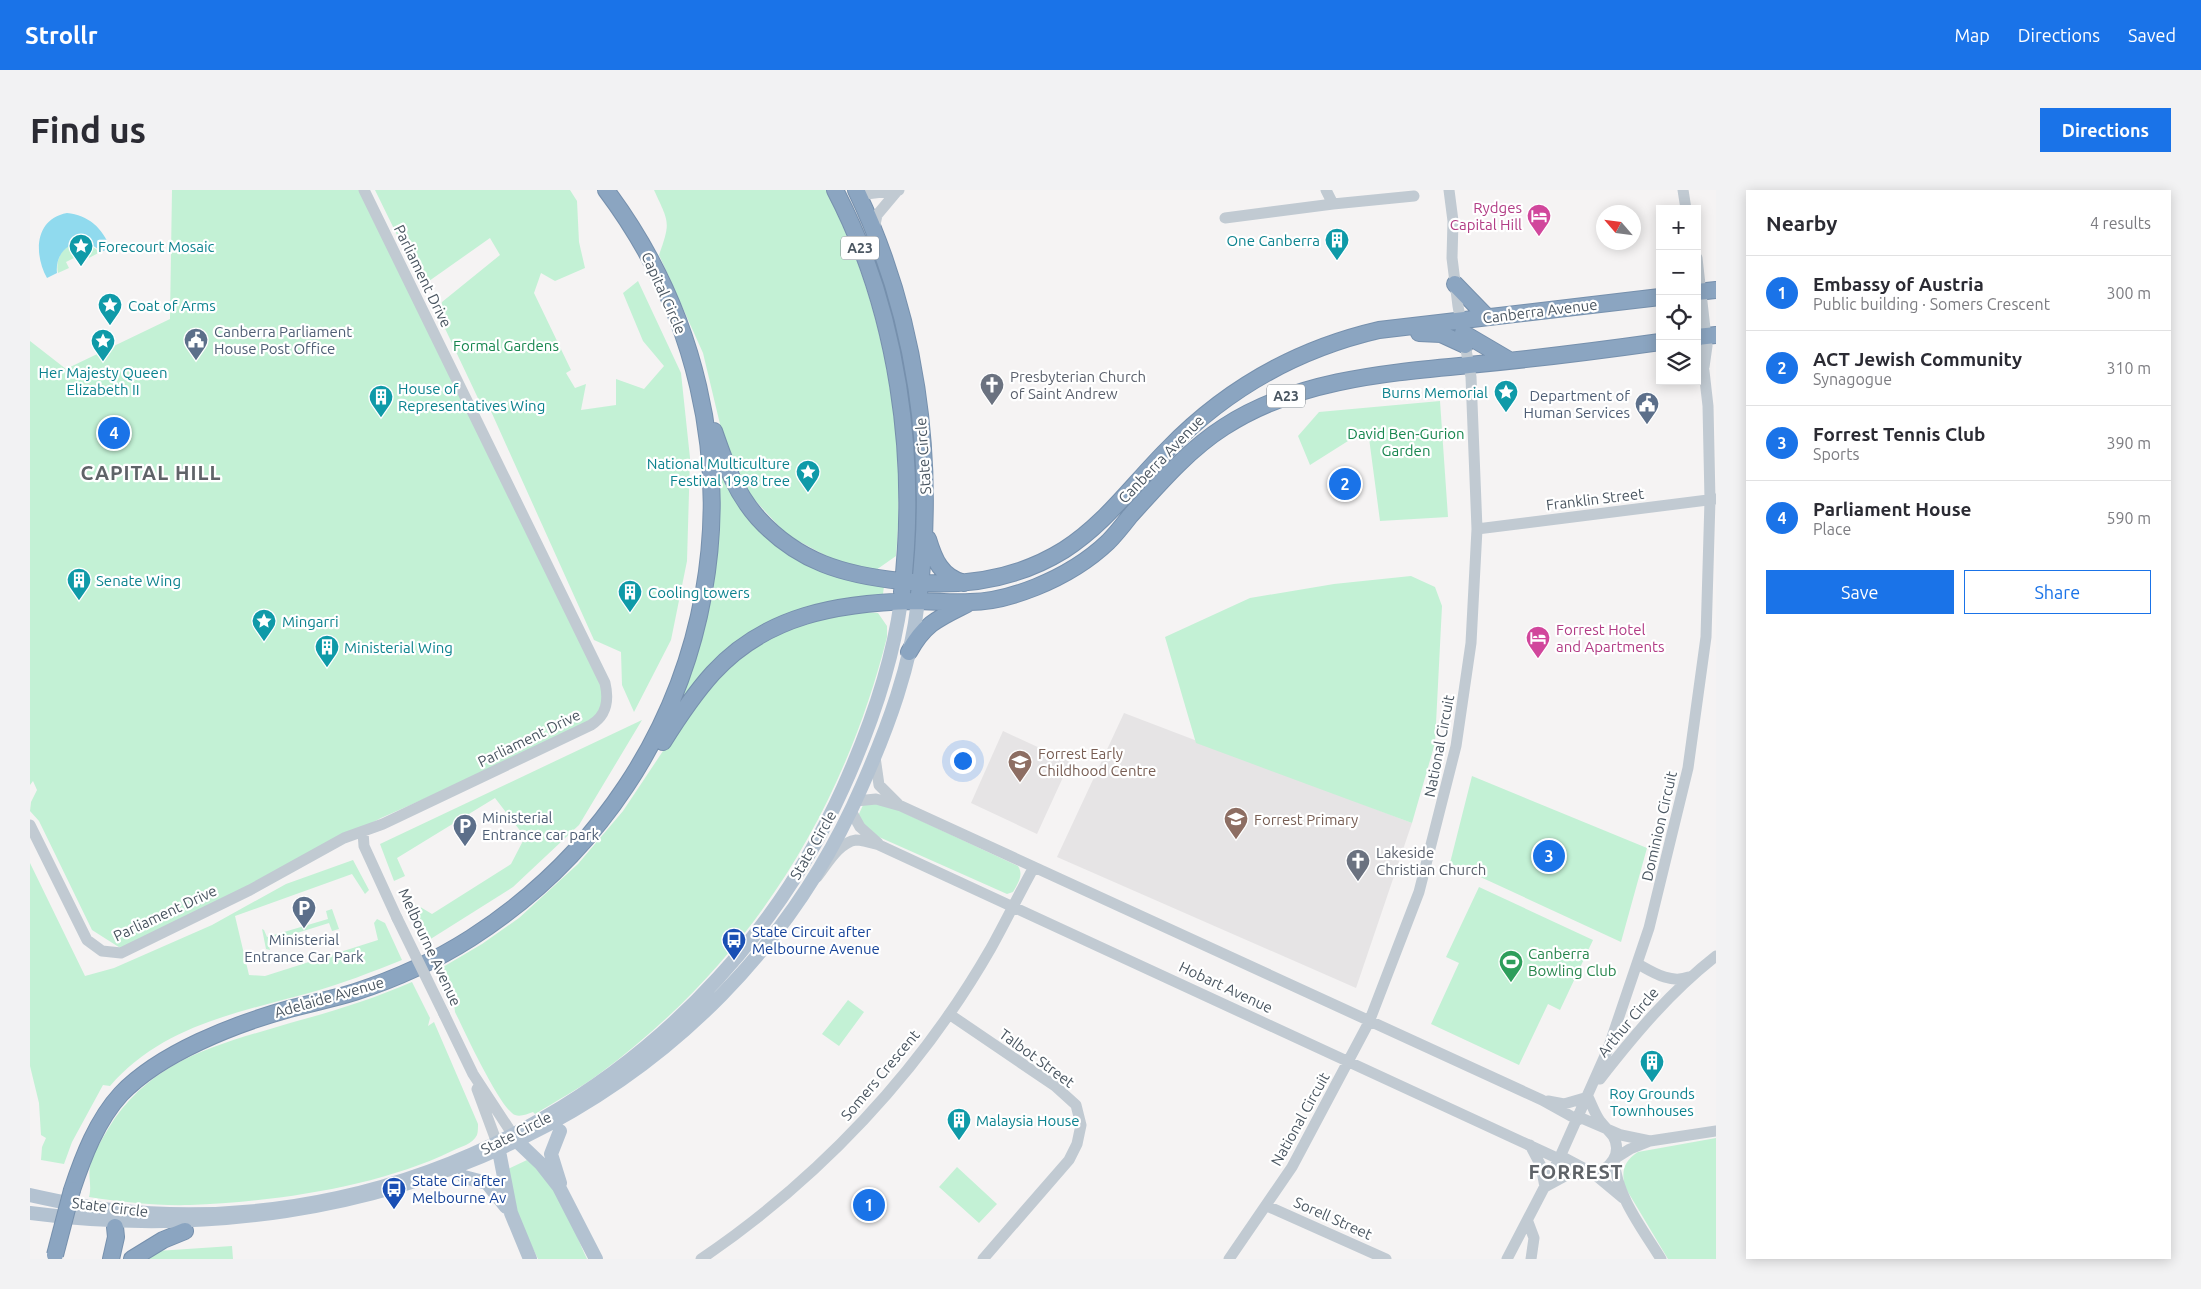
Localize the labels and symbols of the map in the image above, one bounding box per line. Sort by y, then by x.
place label: Rydges Capital Hill [1450,199,1522,233]
hotel icon: Rydges Capital Hill [1526,203,1552,237]
north arrow [1596,205,1641,250]
street label: Parliament Drive [391,222,455,330]
building icon: One Canberra [1324,227,1350,261]
place label: One Canberra [1226,232,1320,249]
place icon: Forecourt Mosaic [68,233,94,267]
road number: A23 [841,236,879,260]
place label: Forecourt Mosaic [98,238,215,255]
street label: Capital Circle [638,249,690,337]
place icon: Coat of Arms [97,292,123,326]
street label: Canberra Avenue [1482,296,1598,326]
place label: Coat of Arms [128,297,216,314]
place label: Canberra Parliament House Post Office [214,323,352,357]
public building icon: Canberra Parliament House Post Office [183,327,209,361]
place icon: Her Majesty Queen Elizabeth II [90,328,116,362]
park label: Formal Gardens [453,337,559,354]
place label: Her Majesty Queen Elizabeth II [39,364,167,398]
place label: Presbyterian Church of Saint Andrew [1010,368,1146,402]
church icon: Presbyterian Church of Saint Andrew [979,372,1005,406]
place icon: Burns Memorial [1493,379,1519,413]
place label: House of Representatives Wing [398,380,545,414]
building icon: House of Representatives Wing [368,384,394,418]
place label: Burns Memorial [1382,384,1488,401]
road number: A23 [1267,385,1305,408]
place label: Department of Human Services [1523,387,1630,421]
public building icon: Department of Human Services [1634,391,1660,425]
street label: Canberra Avenue [1115,412,1207,506]
pin: 4 [98,414,130,452]
street label: State Circle [912,417,934,495]
park label: David Ben-Gurion Garden [1347,425,1465,459]
place label: National Multiculture Festival 1998 tree [647,455,790,489]
place icon: National Multiculture Festival 1998 tree [795,459,821,493]
district label: CAPITAL HILL [81,461,221,484]
pin: 2 [1329,465,1361,503]
street label: Franklin Street [1545,485,1645,513]
building icon: Senate Wing [66,567,92,601]
place label: Senate Wing [96,572,181,589]
building icon: Cooling towers [617,579,643,613]
place label: Cooling towers [648,584,750,601]
place icon: Mingarri [251,608,277,642]
place label: Mingarri [282,613,339,630]
place label: Forrest Hotel and Apartments [1556,621,1665,655]
hotel icon: Forrest Hotel and Apartments [1525,625,1551,659]
building icon: Ministerial Wing [314,634,340,668]
place label: Ministerial Wing [344,639,453,656]
street label: National Circuit [1421,693,1457,799]
street label: Parliament Drive [475,706,583,770]
place label: Forrest Early Childhood Centre [1038,745,1156,779]
your location [950,748,976,774]
school or university icon: Forrest Early Childhood Centre [1007,749,1033,783]
street label: Dominion Circuit [1638,769,1680,883]
school or university icon: Forrest Primary [1223,806,1249,840]
street label: State Circle [786,808,840,882]
place label: Ministerial Entrance car park [482,809,599,843]
place label: Forrest Primary [1254,811,1358,828]
parking icon: Ministerial Entrance car park [452,813,478,847]
pin: 3 [1533,837,1565,875]
place label: Lakeside Christian Church [1376,844,1486,878]
church icon: Lakeside Christian Church [1345,848,1371,882]
street label: Parliament Drive [111,882,219,944]
street label: Melbourne Avenue [395,885,465,1009]
parking icon: Ministerial Entrance Car Park [291,895,317,929]
place label: State Circuit after Melbourne Avenue [752,923,880,957]
bus stop icon: State Circuit after Melbourne Avenue [721,927,747,961]
place label: Ministerial Entrance Car Park [244,931,364,965]
place label: Canberra Bowling Club [1528,945,1617,979]
sports icon: Canberra Bowling Club [1498,949,1524,983]
street label: Hobart Avenue [1177,958,1275,1016]
street label: Adelaide Avenue [272,973,386,1021]
street label: Arthur Circle [1594,984,1662,1060]
street label: Talbot Street [996,1025,1078,1091]
street label: Somers Crescent [837,1026,923,1124]
building icon: Roy Grounds Townhouses [1639,1049,1665,1083]
street label: National Circuit [1267,1069,1333,1169]
place label: Roy Grounds Townhouses [1609,1085,1695,1119]
building icon: Malaysia House [946,1107,972,1141]
street label: State Circle [478,1108,554,1158]
place label: Malaysia House [976,1112,1080,1129]
district label: FORREST [1528,1160,1624,1183]
place label: State Cir after Melbourne Av [412,1172,507,1206]
bus stop icon: State Cir after Melbourne Av [381,1176,407,1210]
pin: 1 [853,1186,885,1224]
street label: Sorell Street [1291,1193,1375,1243]
street label: State Circle [71,1194,149,1220]

